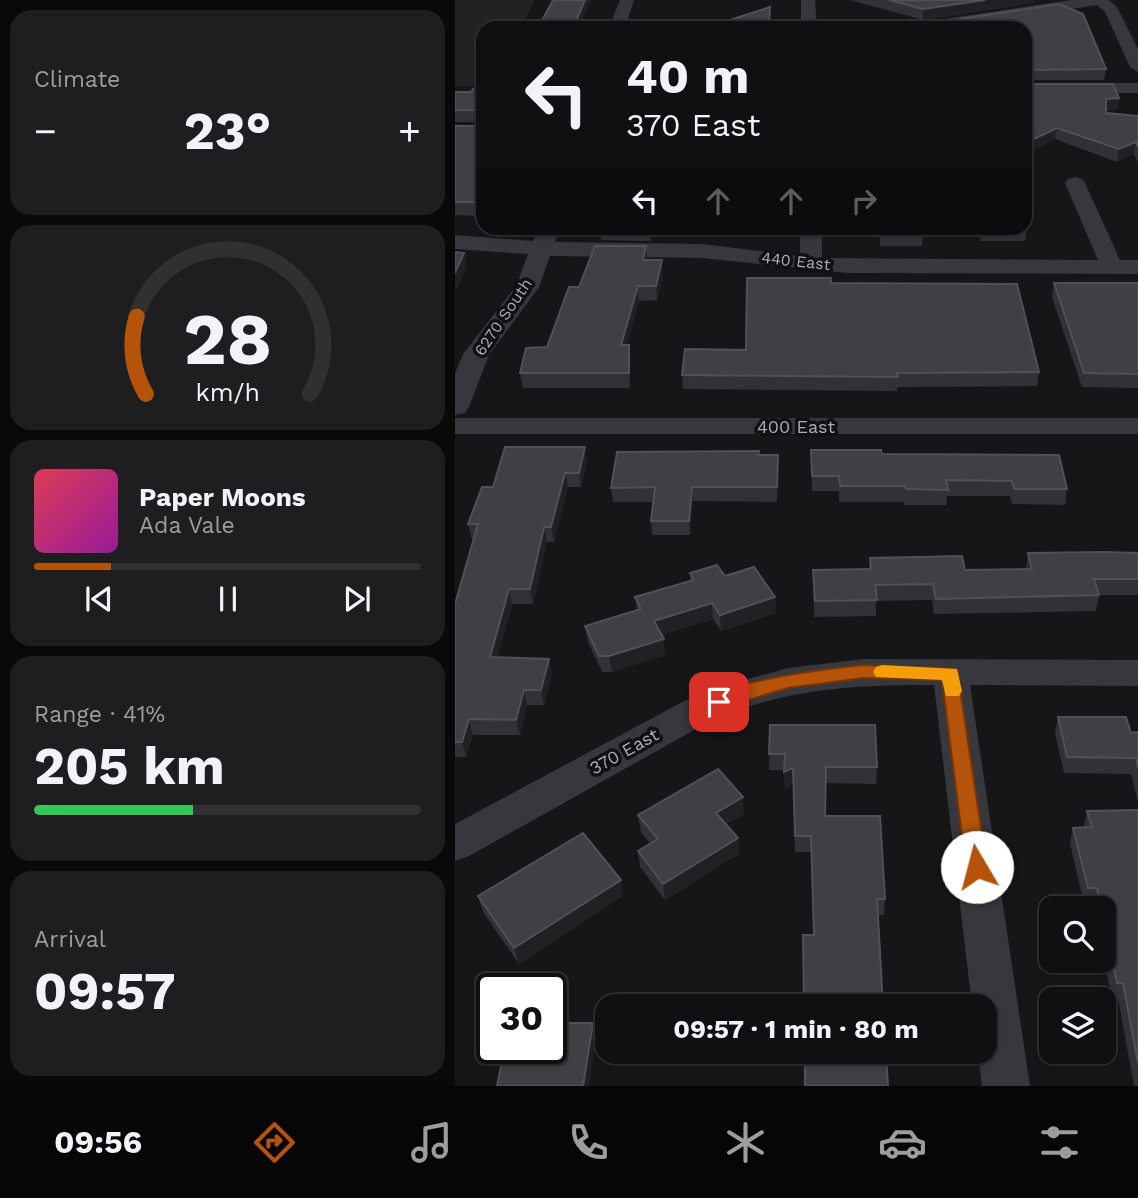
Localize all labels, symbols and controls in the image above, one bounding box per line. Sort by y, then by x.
text: 40 m [626,47,749,105]
icon: left [511,49,602,140]
text: Climate [34,66,120,93]
text: 23° [184,101,271,162]
text: 370 East [626,106,760,144]
text: − [34,109,57,153]
text: + [398,109,421,153]
icon: left [626,182,664,220]
icon: ahead [699,182,737,220]
icon: ahead [772,182,810,220]
icon: right [845,182,883,220]
street label: 440 East [761,248,832,274]
street label: 6270 South [470,275,536,359]
text: 28 [183,296,272,382]
text: km/h [195,378,260,407]
street label: 400 East [757,416,836,437]
text: Paper Moons [139,482,306,512]
text: Ada Vale [139,512,235,539]
icon: previous [80,580,118,618]
icon: pause [209,580,247,618]
icon: next [338,580,376,618]
pin [689,672,749,732]
icon: arrive [700,683,738,721]
text: Range · 41% [34,701,165,728]
street label: 370 East [586,723,663,778]
text: 205 km [34,736,225,797]
position arrow [940,830,1014,904]
map controls [1039,896,1116,1064]
button: search [1039,896,1116,973]
text: Arrival [34,926,106,953]
text: 09:57 [34,961,176,1022]
speed limit sign: 30 [476,973,567,1064]
button: layers [1039,987,1116,1064]
text: 09:57 · 1 min · 80 m [673,1014,919,1044]
icon: directions [250,1118,299,1167]
icon: music [407,1118,456,1167]
icon: phone [564,1118,613,1167]
icon: climate [721,1118,770,1167]
icon: car [878,1118,927,1167]
icon: filters [1035,1118,1084,1167]
text: 09:56 [54,1123,142,1161]

